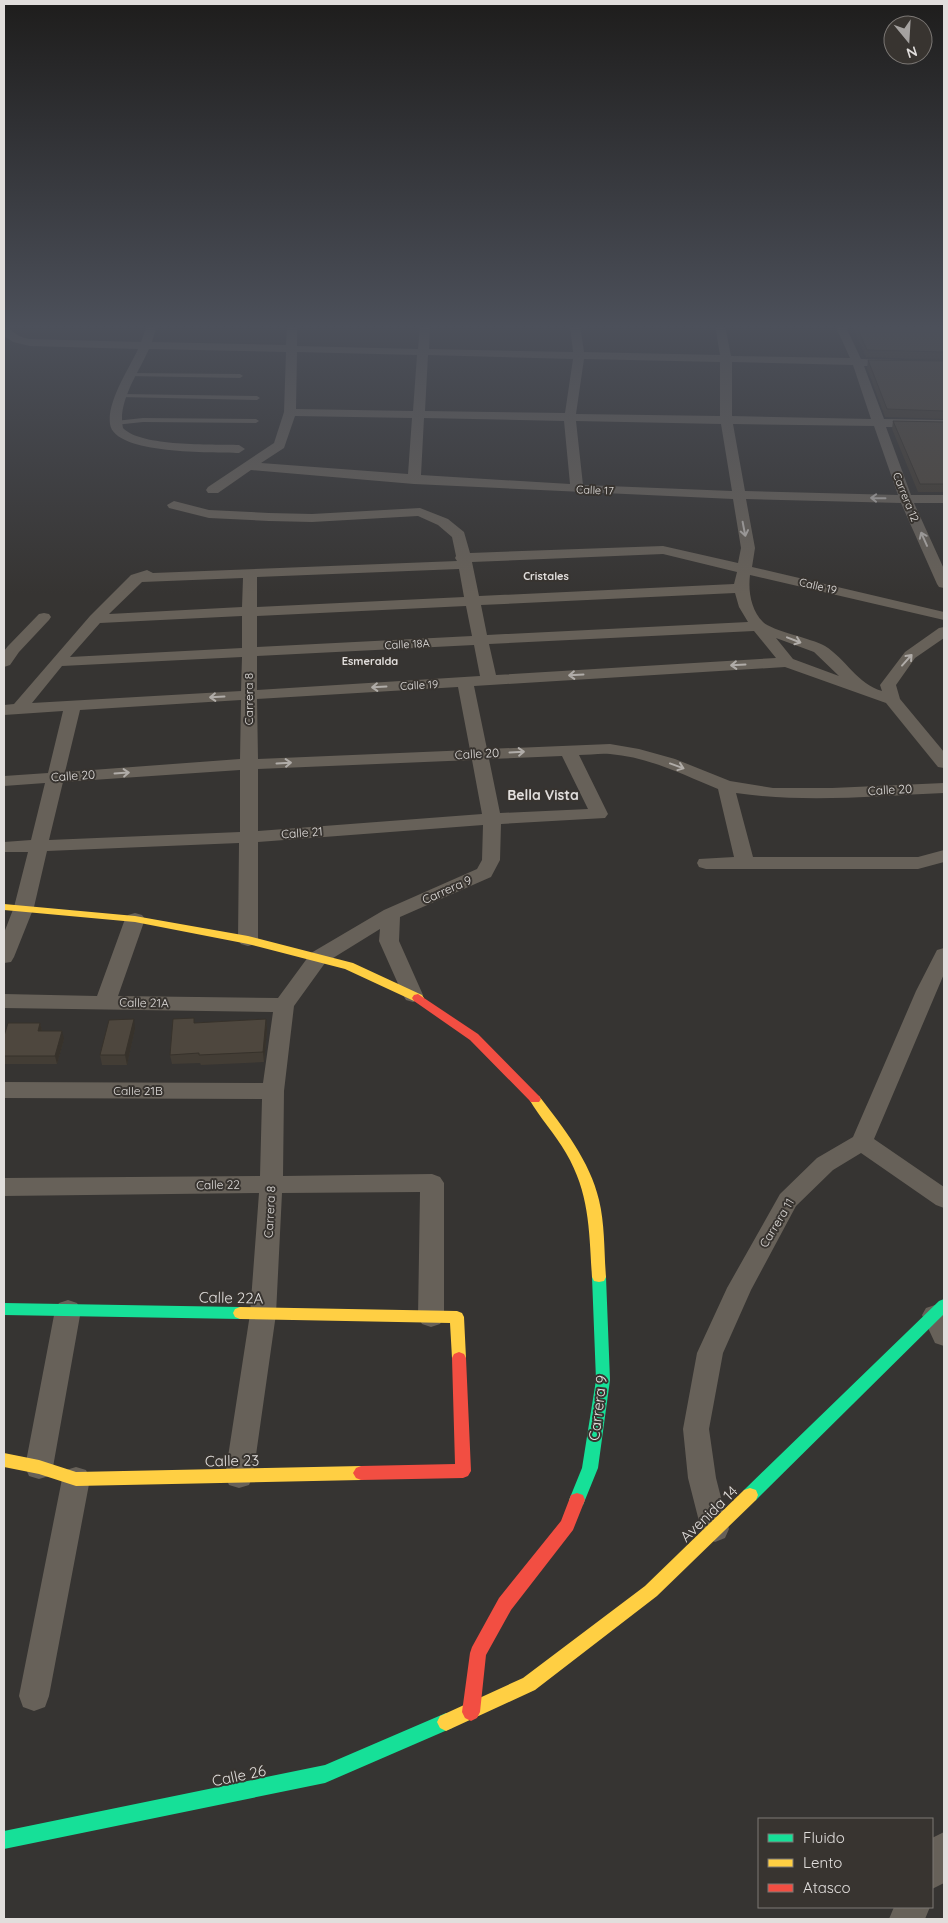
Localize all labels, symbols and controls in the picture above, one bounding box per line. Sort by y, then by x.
north arrow [883,15,933,65]
text: N [904,42,920,63]
street label: Carrera 12 [890,470,922,524]
street label: Calle 17 [576,482,614,498]
one-way arrow [870,493,886,503]
one-way arrow [740,521,750,537]
one-way arrow [919,532,929,547]
district label: Cristales [523,569,569,583]
street label: Calle 19 [798,575,838,597]
street label: Calle 18A [384,636,430,652]
one-way arrow [786,636,802,645]
one-way arrow [901,653,913,666]
district label: Esmeralda [342,654,398,668]
one-way arrow [731,661,747,670]
one-way arrow [569,670,585,680]
street label: Carrera 8 [241,673,256,725]
street label: Calle 19 [400,677,438,693]
one-way arrow [371,682,387,692]
one-way arrow [209,692,225,701]
street label: Calle 20 [454,745,500,762]
one-way arrow [508,748,524,757]
one-way arrow [276,758,292,767]
one-way arrow [669,762,684,771]
street label: Calle 20 [50,766,96,785]
one-way arrow [114,768,130,778]
street label: Calle 20 [867,781,913,798]
district label: Bella Vista [507,786,579,804]
street label: Calle 21 [281,824,323,841]
street label: Carrera 9 [420,872,474,907]
street label: Calle 21A [119,995,169,1010]
street label: Calle 21B [113,1083,163,1098]
street label: Calle 22 [196,1177,240,1192]
street label: Carrera 8 [261,1185,278,1239]
street label: Carrera 11 [756,1195,797,1250]
street label: Calle 22A [199,1287,264,1308]
street label: Carrera 9 [584,1374,611,1442]
street label: Calle 23 [205,1451,259,1470]
street label: Avenida 14 [676,1481,742,1546]
street label: Calle 26 [210,1761,268,1790]
legend [758,1818,933,1908]
text: Fluido [803,1828,845,1847]
text: Lento [803,1853,842,1872]
text: Atasco [803,1878,851,1897]

